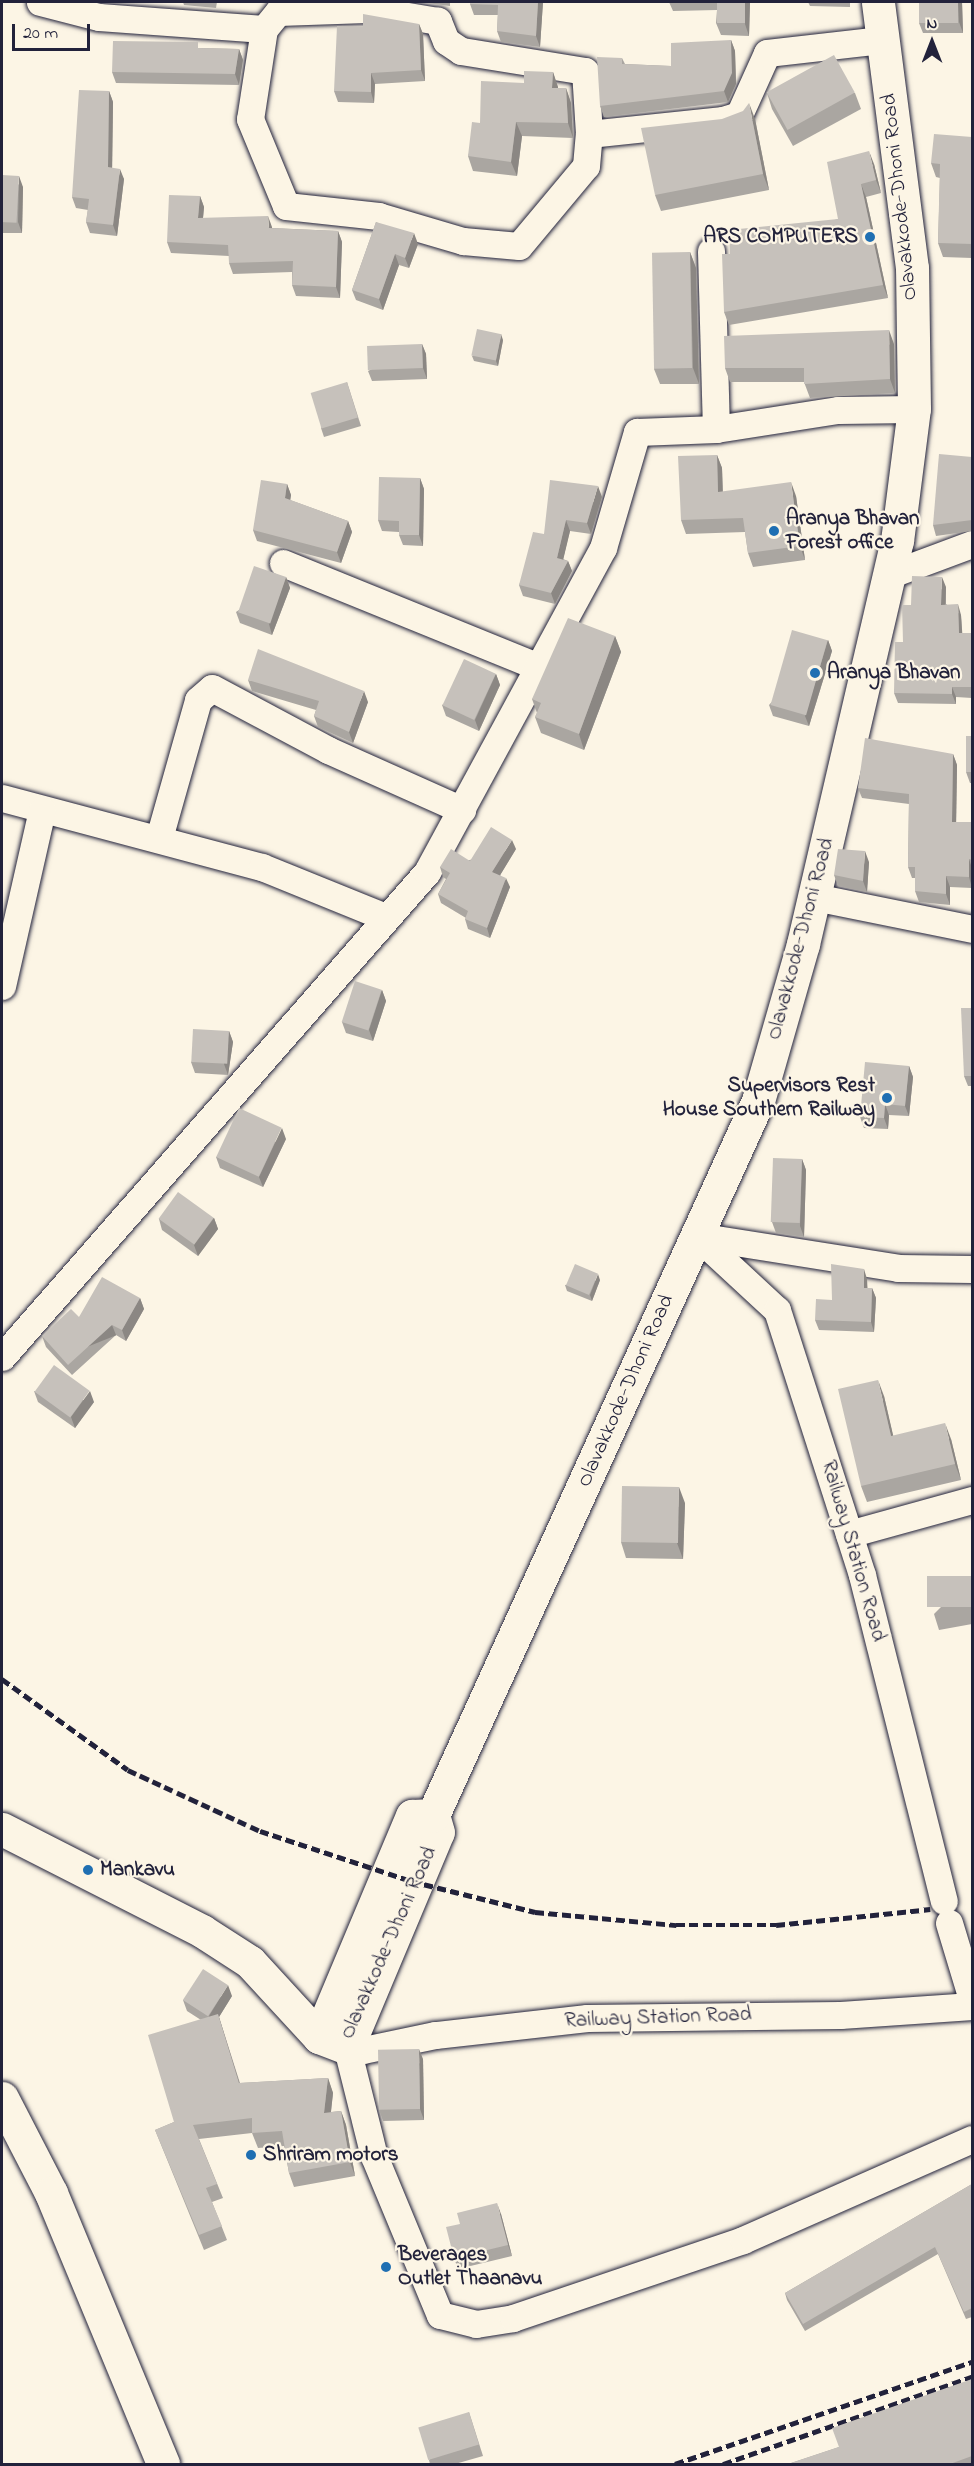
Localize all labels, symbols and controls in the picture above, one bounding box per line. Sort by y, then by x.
scale bar [15,12,93,50]
north arrow [902,12,962,72]
text: N [927,12,937,36]
text: 20 m [23,21,58,47]
street label: Olavakkode-Dhoni Road [877,92,923,302]
place label: ARS COMPUTERS [703,224,858,250]
marker: ARS COMPUTERS [863,230,877,244]
place label: Aranya Bhavan Forest office [786,506,919,556]
marker: Aranya Bhavan Forest office [767,524,781,538]
place label: Aranya Bhavan [827,660,960,686]
marker: Aranya Bhavan [808,666,822,680]
street label: Olavakkode-Dhoni Road [762,835,840,1043]
place label: Supervisors Rest House Southern Railway [663,1073,875,1123]
marker: Supervisors Rest House Southern Railway [880,1091,894,1105]
street label: Olavakkode-Dhoni Road [572,1291,680,1491]
street label: Railway Station Road [815,1458,891,1644]
street label: Olavakkode-Dhoni Road [335,1843,443,2043]
place label: Mankavu [100,1857,175,1883]
marker: Mankavu [81,1863,95,1877]
street label: Railway Station Road [564,2002,752,2034]
place label: Shriram motors [263,2142,399,2168]
marker: Shriram motors [244,2148,258,2162]
place label: Beverages Outlet Thaanavu [398,2242,542,2292]
marker: Beverages Outlet Thaanavu [379,2260,393,2274]

